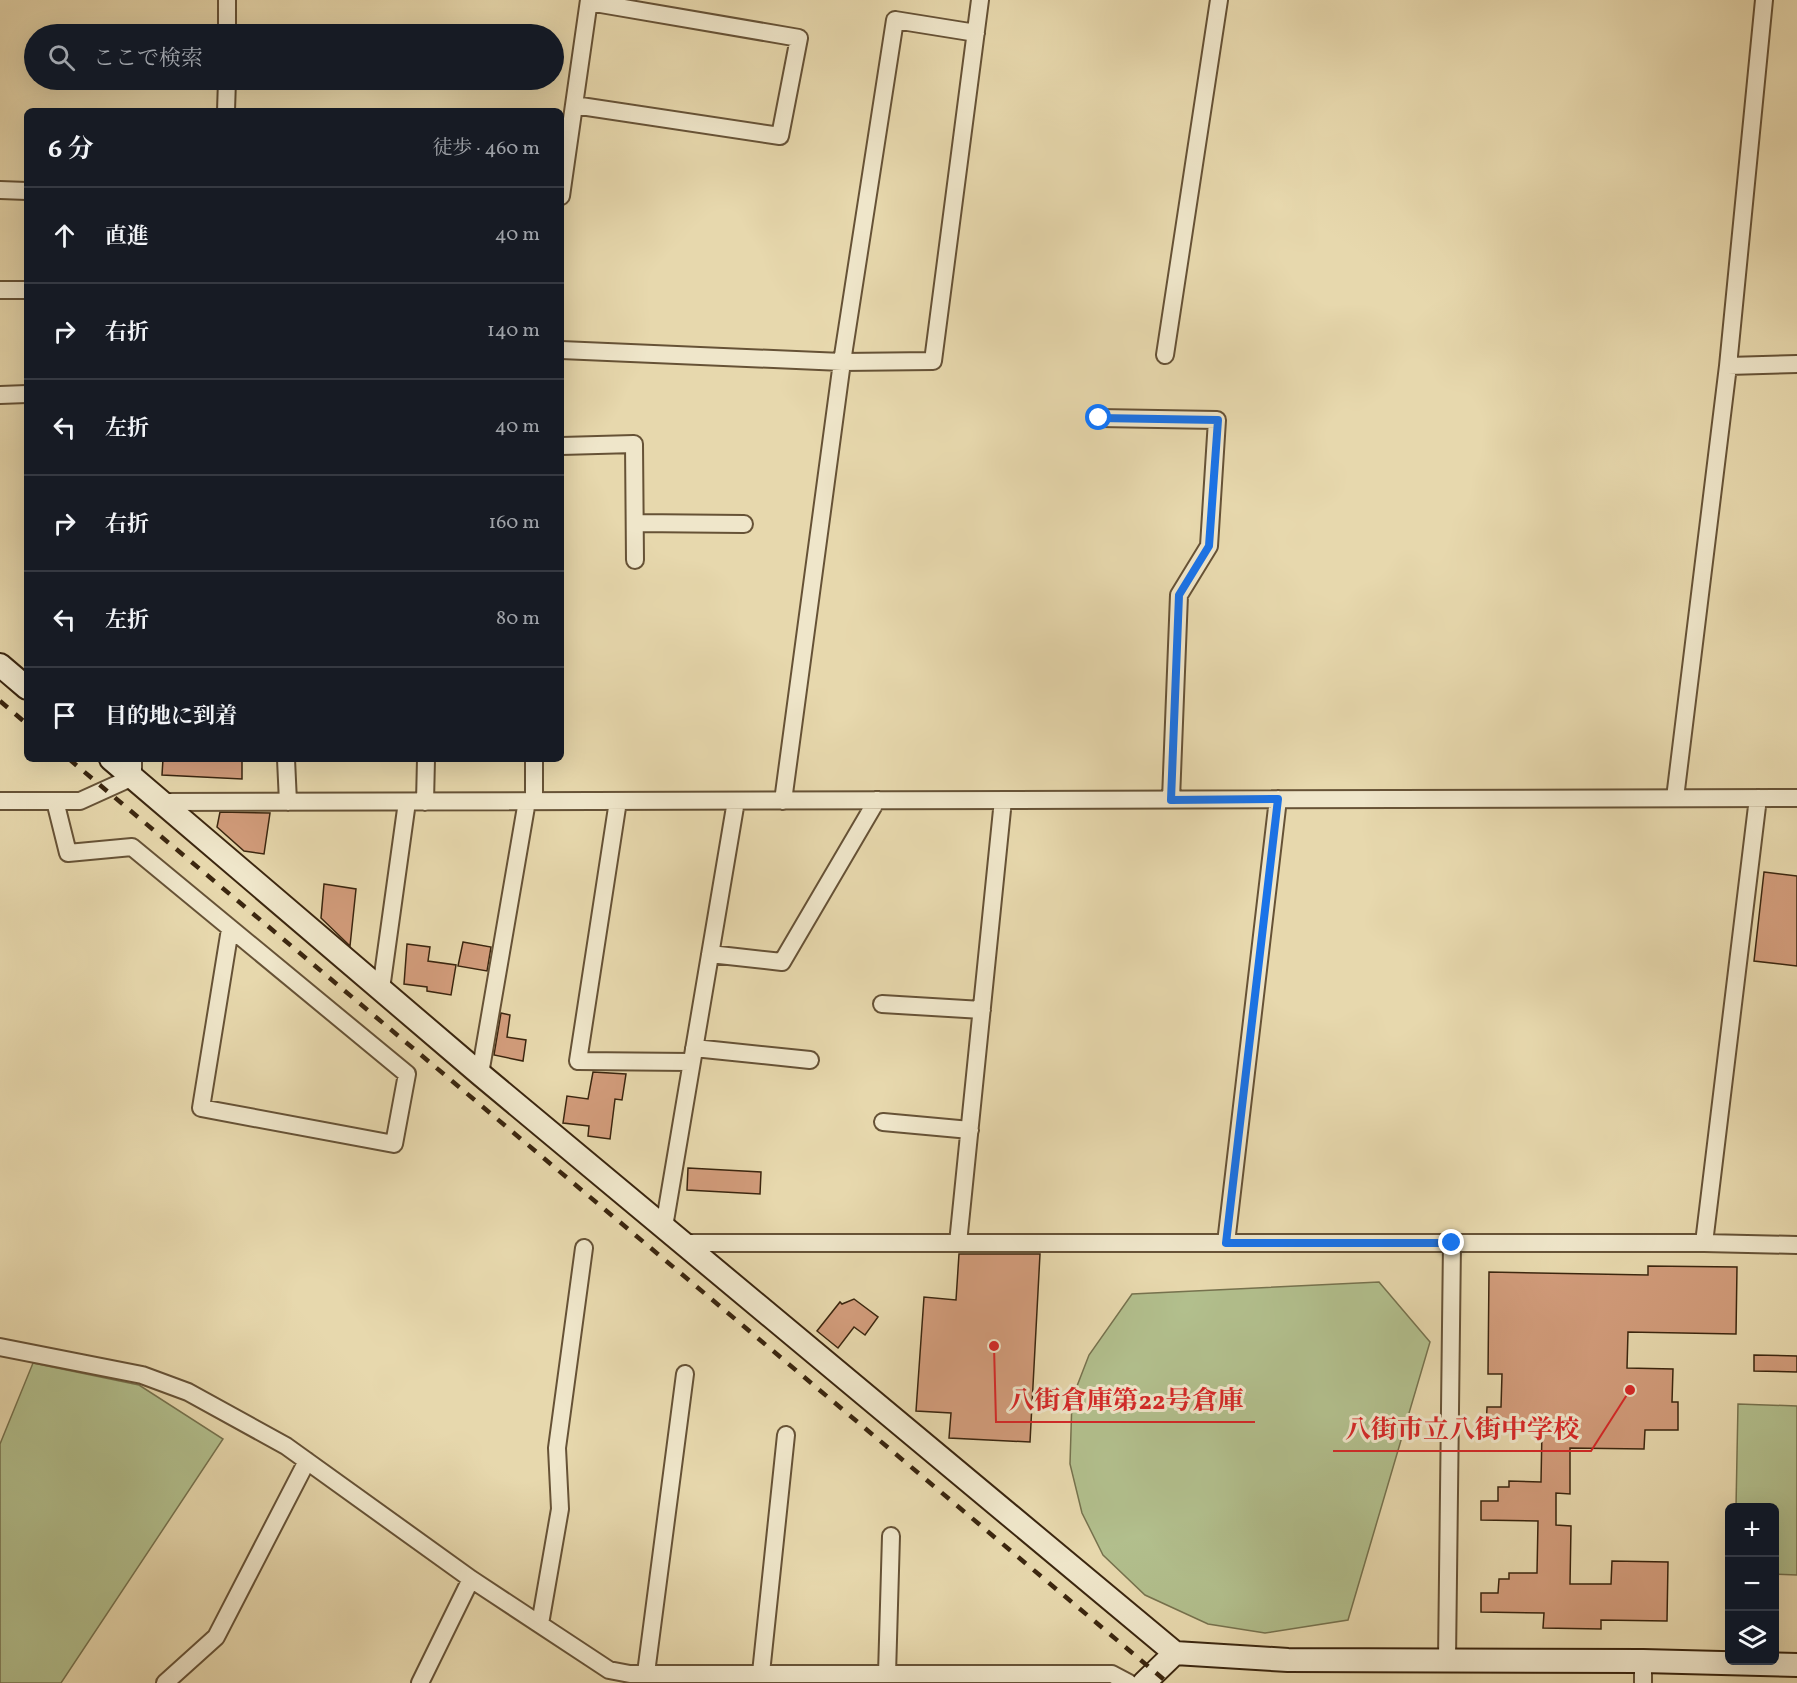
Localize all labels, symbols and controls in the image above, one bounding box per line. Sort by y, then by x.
search box [24,24,564,90]
icon: search [45,41,78,74]
text: ここで検索 [93,44,203,75]
text: 6 分 [48,132,93,168]
text: 徒歩 · 460 m [433,135,540,163]
icon: ahead [48,219,81,252]
text: 40 m [495,221,540,249]
text: 直進 [105,222,149,253]
icon: right [48,315,81,348]
text: 140 m [487,317,540,345]
text: 右折 [105,318,149,349]
route start [1085,404,1111,430]
icon: left [48,411,81,444]
text: 40 m [495,413,540,441]
text: 左折 [105,414,149,445]
icon: right [48,507,81,540]
text: 160 m [488,509,540,537]
text: 右折 [105,510,149,541]
icon: left [48,603,81,636]
text: 80 m [496,605,540,633]
text: 左折 [105,606,149,637]
icon: arrive [48,699,81,732]
text: 目的地に到着 [105,702,237,733]
route end [1438,1229,1464,1255]
callout: 八街倉庫第22号倉庫 [996,1378,1255,1422]
text: 八街倉庫第22号倉庫 [1008,1384,1244,1420]
callout: 八街市立八街中学校 [1333,1407,1591,1451]
text: 八街市立八街中学校 [1345,1413,1579,1449]
map controls [1725,1503,1779,1665]
button: + [1725,1503,1779,1557]
button: − [1725,1557,1779,1611]
button: layers [1725,1611,1779,1665]

